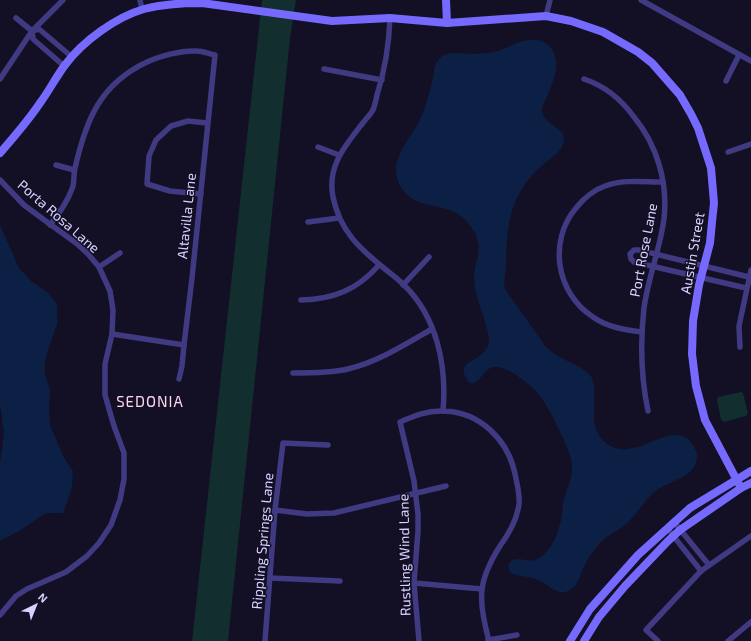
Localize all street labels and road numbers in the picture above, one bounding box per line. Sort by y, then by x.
street label: Altavilla Lane [173,172,199,260]
street label: Porta Rosa Lane [15,176,103,256]
street label: Port Rose Lane [626,202,660,298]
street label: Austin Street [676,211,708,295]
street label: Rippling Springs Lane [248,472,276,610]
street label: Rustling Wind Lane [394,494,414,616]

